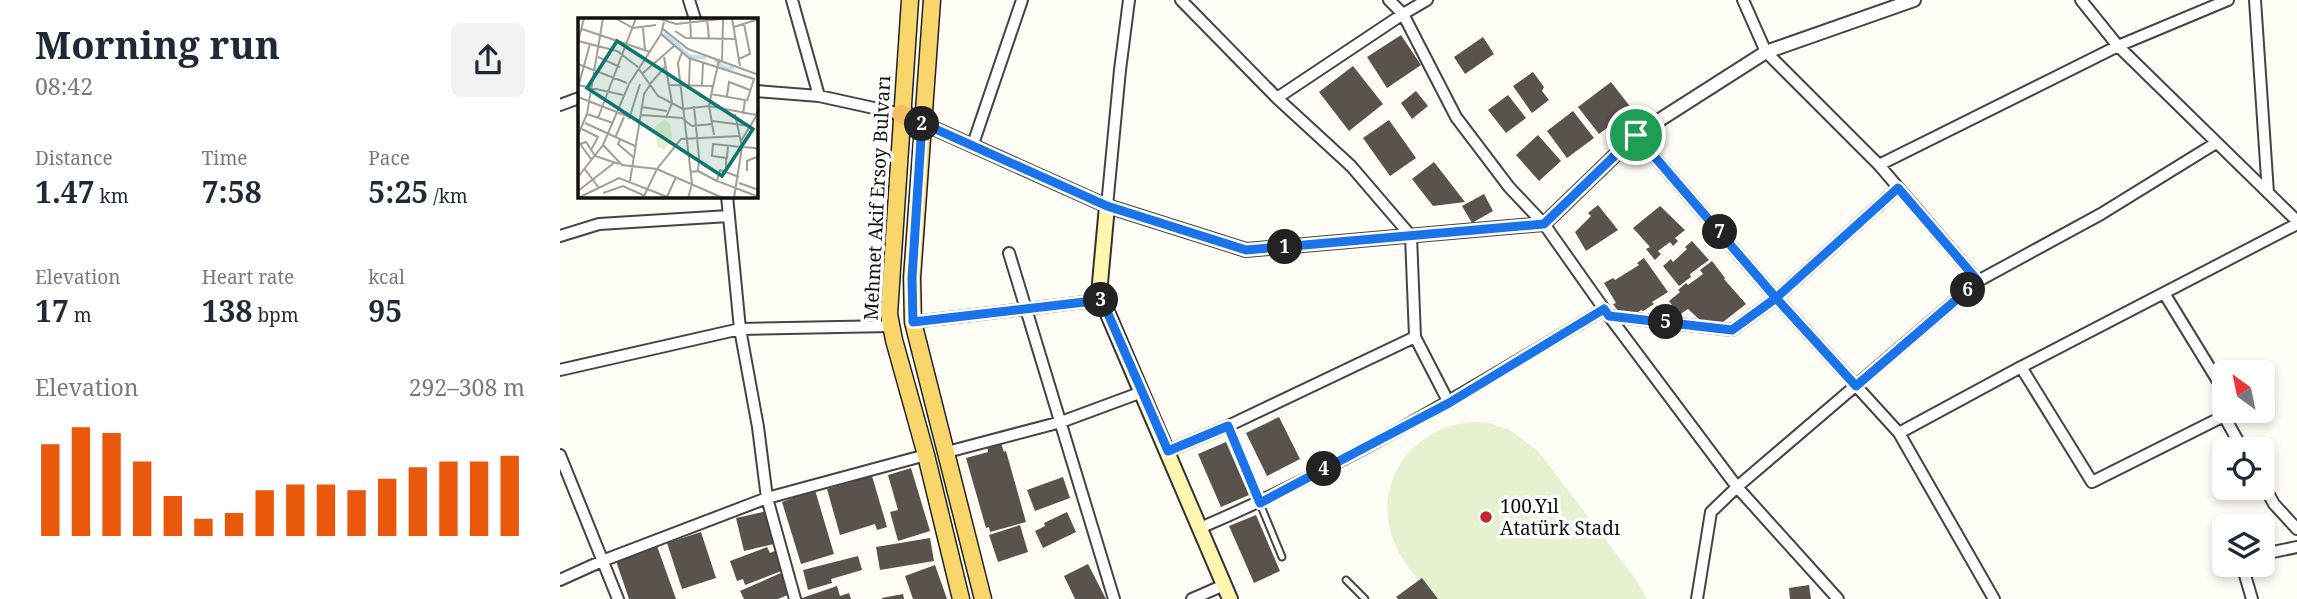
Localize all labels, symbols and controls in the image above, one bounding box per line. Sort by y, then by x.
text: Morning run [35,18,280,70]
inset map [578,18,758,198]
button: share [451,23,525,97]
text: 08:42 [35,70,93,102]
street label: Mehmet Akif Ersoy Bulvarı [858,75,896,321]
pin [1606,105,1666,165]
pin: 2 [904,106,940,142]
text: 2 [916,110,927,136]
icon: arrive [1617,116,1655,154]
text: Distance [35,145,113,171]
text: Time [202,145,248,171]
text: Pace [368,145,410,171]
text: 1.47 [35,171,95,212]
text: 7:58 [202,171,262,212]
text: 5:25 [368,171,428,212]
text: km [95,183,129,209]
text: /km [428,183,468,209]
pin: 7 [1702,215,1738,250]
text: 7 [1714,218,1725,244]
pin: 1 [1268,230,1302,264]
text: 1 [1279,233,1290,259]
text: Elevation [35,264,121,290]
text: Heart rate [202,264,294,290]
text: kcal [368,264,405,290]
pin: 6 [1950,272,1986,308]
text: 6 [1962,276,1973,302]
pin: 3 [1084,282,1118,318]
text: 3 [1095,286,1106,312]
text: 17 [35,290,69,331]
text: 138 [202,290,253,331]
text: 95 [368,290,402,331]
text: m [69,302,92,328]
text: bpm [253,302,299,328]
pin: 5 [1648,304,1684,340]
text: 5 [1660,308,1671,334]
north arrow [2212,360,2275,424]
map controls [2212,360,2275,577]
text: Elevation [35,371,139,403]
text: 292–308 m [409,371,525,403]
button: locate [2212,437,2275,500]
pin: 4 [1306,452,1342,486]
text: 4 [1318,455,1329,481]
place label: 100.Yıl Atatürk Stadı [1500,493,1620,541]
marker: 100.Yıl Atatürk Stadı [1478,509,1494,525]
button: layers [2212,514,2275,577]

